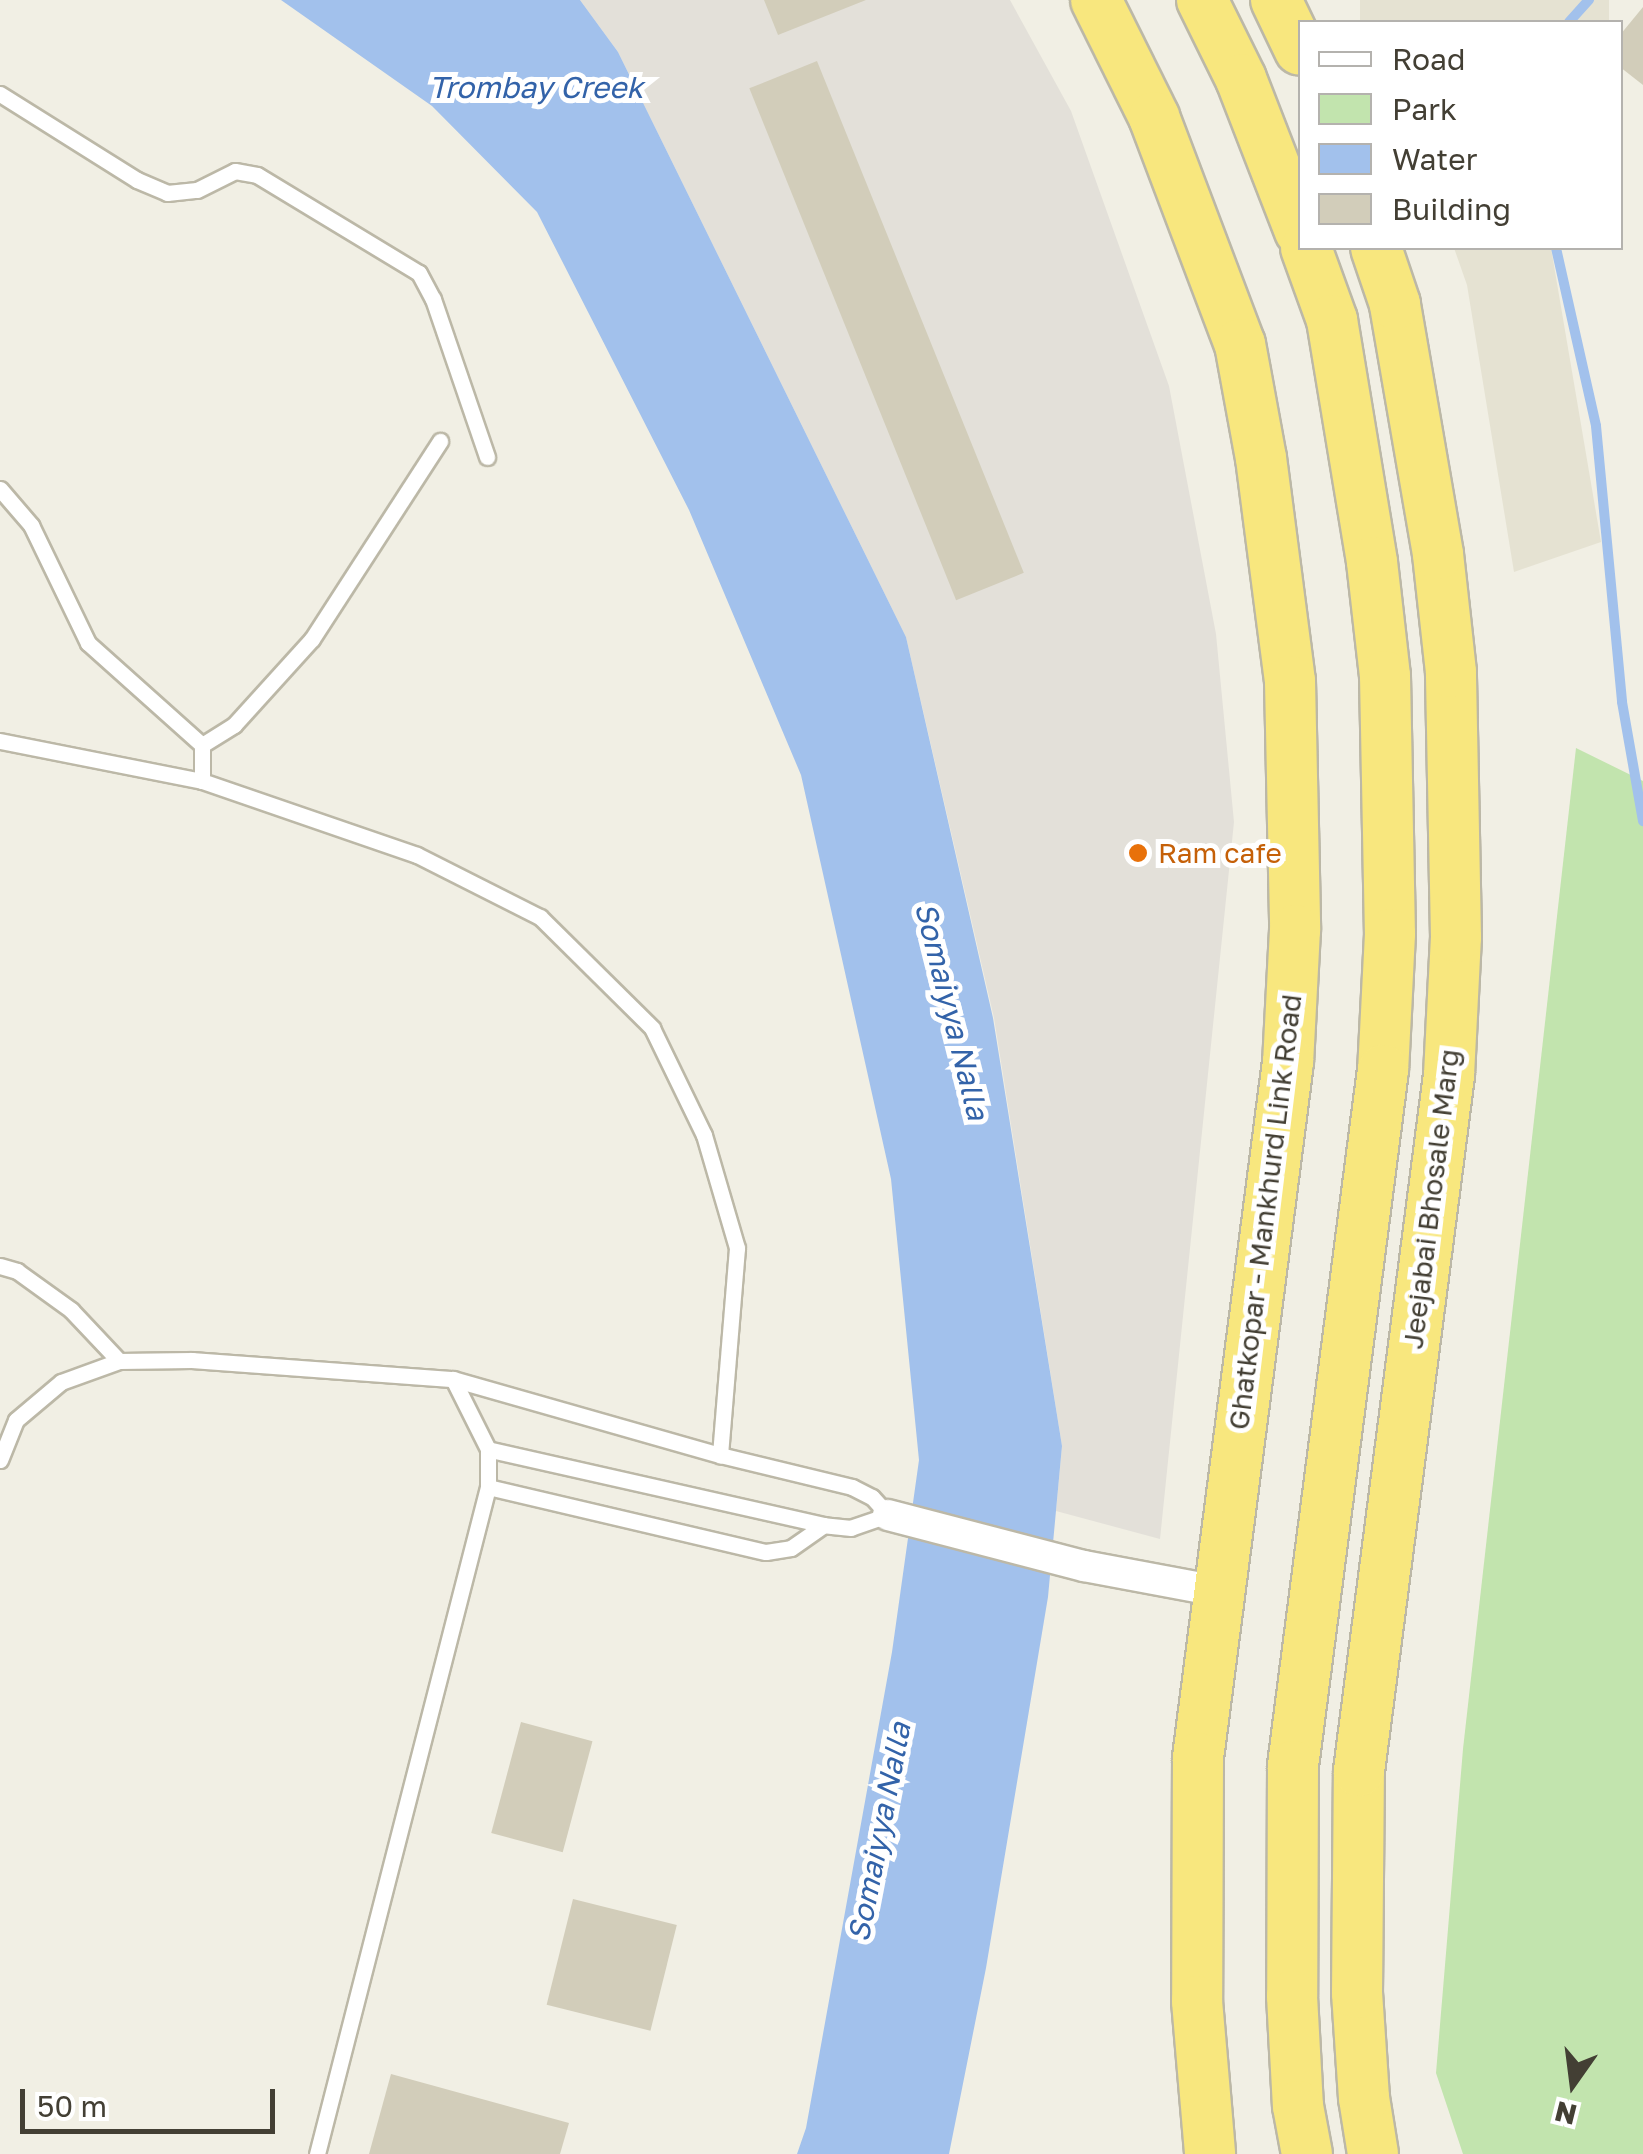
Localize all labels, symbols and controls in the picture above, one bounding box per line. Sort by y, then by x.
legend [1298,20,1623,250]
text: Road [1392,41,1466,77]
water label: Trombay Creek [429,69,643,105]
text: Park [1392,91,1457,127]
text: Water [1392,141,1477,177]
text: Building [1392,191,1511,227]
place label: Ram cafe [1158,836,1282,870]
marker: Ram cafe [1127,842,1149,864]
water label: Somaiyya Nalla [908,899,996,1123]
street label: Ghatkopar - Mankhurd Link Road [1222,992,1308,1432]
street label: Jeejabai Bhosale Marg [1396,1047,1466,1351]
water label: Somaiyya Nalla [840,1719,918,1945]
north arrow [1523,2034,1623,2134]
scale bar [25,2069,280,2131]
text: 50 m [37,2088,107,2124]
text: N [1551,2095,1580,2132]

